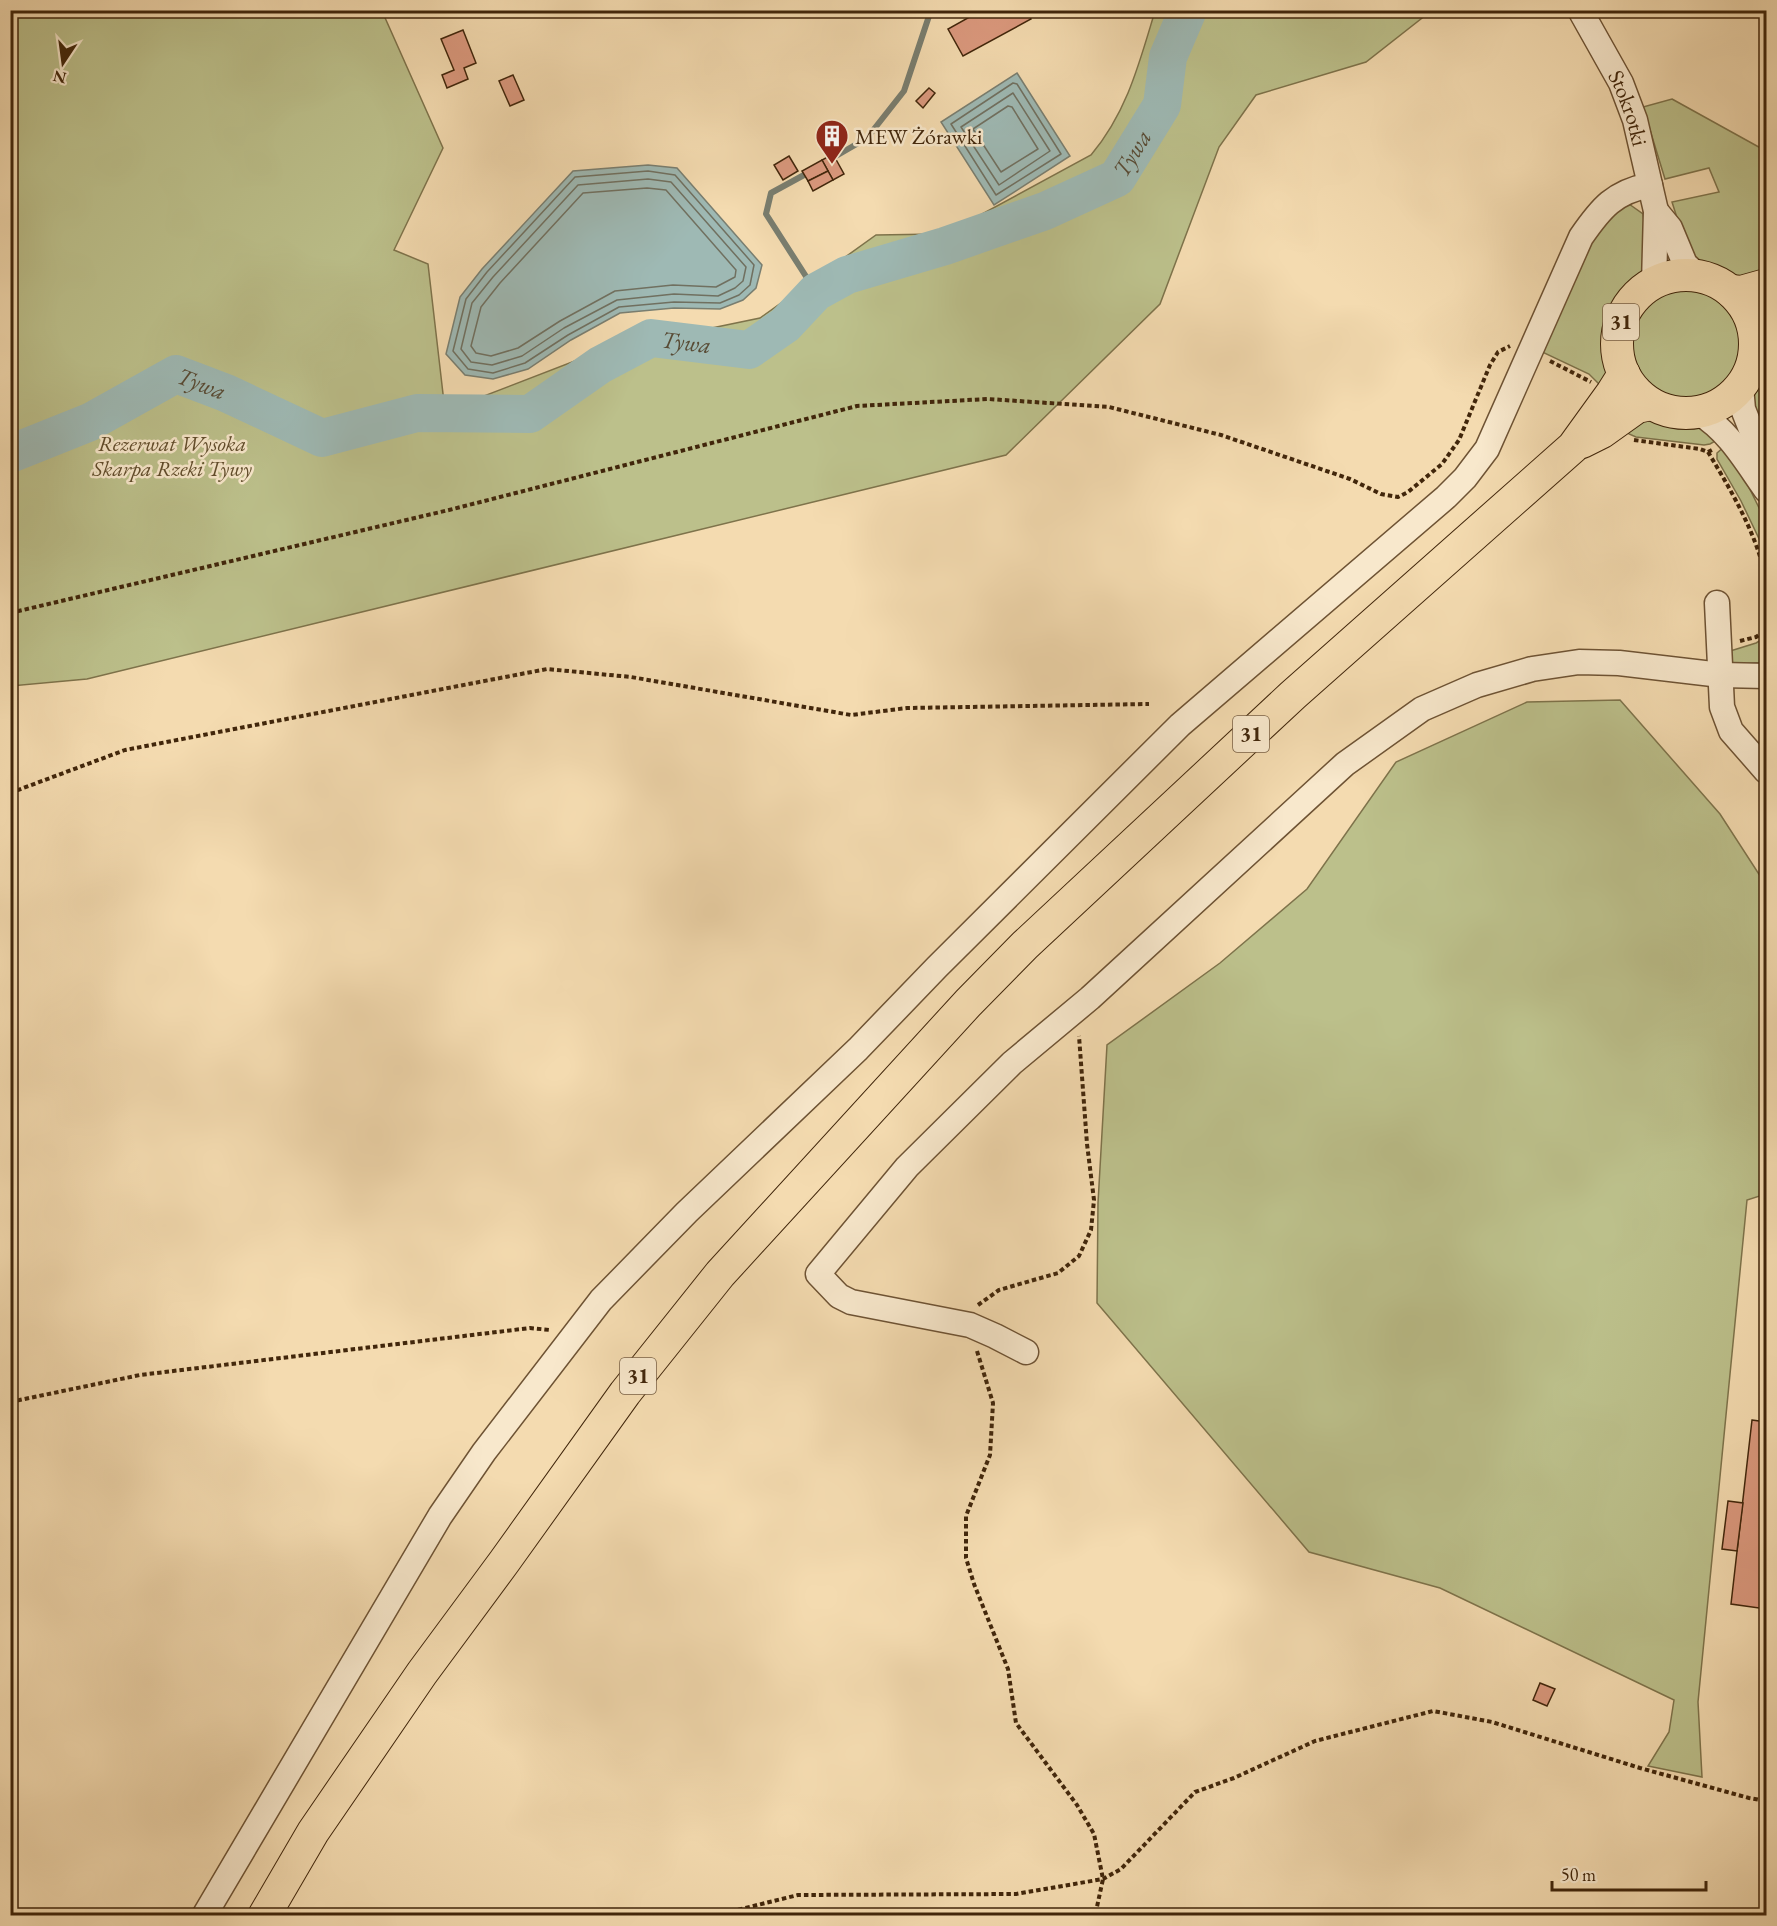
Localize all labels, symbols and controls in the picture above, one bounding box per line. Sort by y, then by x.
north arrow [33,33,93,93]
text: N [51,65,68,89]
street label: Stokrotki [1601,65,1655,149]
building icon: MEW Żórawki [814,118,850,165]
place label: MEW Żórawki [855,122,982,151]
water label: Tywa [1105,124,1158,183]
road number: 31 [1603,304,1639,340]
water label: Tywa [660,323,713,360]
water label: Tywa [173,360,231,407]
park label: Rezerwat Wysoka Skarpa Rzeki Tywy [91,429,252,483]
road number: 31 [1233,716,1269,752]
road number: 31 [620,1358,656,1394]
scale bar [1552,1854,1706,1892]
text: 50 m [1561,1863,1596,1886]

